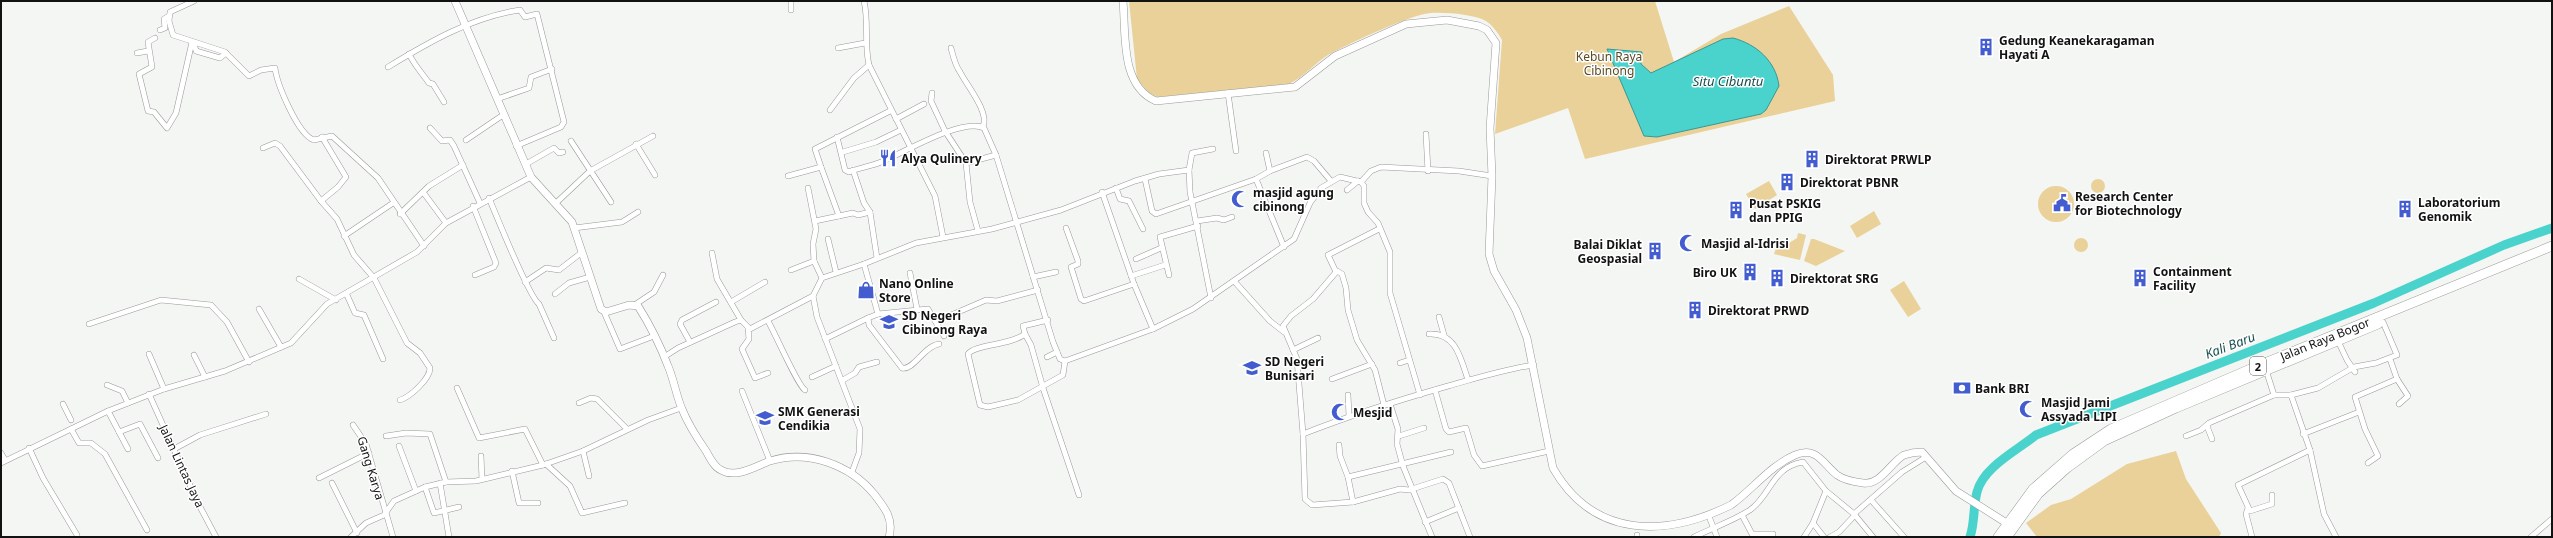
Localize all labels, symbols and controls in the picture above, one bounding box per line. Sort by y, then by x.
place label: Gedung Keanekaragaman Hayati A [1999,32,2154,63]
building icon: Gedung Keanekaragaman Hayati A [1976,37,1996,57]
park label: Kebun Raya Cibinong [1576,48,1642,79]
water label: Situ Cibuntu [1693,72,1764,90]
restaurant icon: Alya Qulinery [878,148,898,168]
building icon: Direktorat PRWLP [1802,149,1822,169]
place label: Alya Qulinery [901,150,982,167]
place label: Direktorat PRWLP [1825,151,1932,168]
building icon: Direktorat PBNR [1777,172,1797,192]
place label: Direktorat PBNR [1800,174,1899,191]
place label: masjid agung cibinong [1253,184,1334,215]
place label: Research Center for Biotechnology [2075,188,2182,219]
mosque icon: masjid agung cibinong [1230,189,1250,209]
public building icon: Research Center for Biotechnology [2052,193,2072,213]
place label: Laboratorium Genomik [2418,194,2500,225]
place label: Pusat PSKIG dan PPIG [1749,195,1821,226]
building icon: Laboratorium Genomik [2395,199,2415,219]
building icon: Pusat PSKIG dan PPIG [1726,200,1746,220]
mosque icon: Masjid al-Idrisi [1678,233,1698,253]
place label: Masjid al-Idrisi [1701,235,1789,252]
place label: Balai Diklat Geospasial [1574,236,1642,267]
building icon: Balai Diklat Geospasial [1645,241,1665,261]
building icon: Biro UK [1740,262,1760,282]
place label: Containment Facility [2153,263,2232,294]
place label: Biro UK [1693,264,1737,281]
building icon: Direktorat SRG [1767,268,1787,288]
building icon: Containment Facility [2130,268,2150,288]
place label: Direktorat SRG [1790,270,1879,287]
place label: Nano Online Store [879,275,954,306]
shop icon: Nano Online Store [856,280,876,300]
building icon: Direktorat PRWD [1685,300,1705,320]
place label: Direktorat PRWD [1708,302,1809,319]
place label: SD Negeri Cibinong Raya [902,307,987,338]
school or university icon: SD Negeri Cibinong Raya [879,312,899,332]
street label: Jalan Raya Bogor [2277,313,2372,365]
water label: Kali Baru [2202,327,2258,363]
place label: SD Negeri Bunisari [1265,353,1324,384]
road number: 2 [2250,357,2266,375]
school or university icon: SD Negeri Bunisari [1242,358,1262,378]
bank icon: Bank BRI [1952,378,1972,398]
place label: Bank BRI [1975,380,2029,397]
place label: Masjid Jami Assyada LIPI [2041,394,2117,425]
mosque icon: Masjid Jami Assyada LIPI [2018,399,2038,419]
mosque icon: Mesjid [1330,402,1350,422]
place label: SMK Generasi Cendikia [778,403,860,434]
place label: Mesjid [1353,404,1392,421]
school or university icon: SMK Generasi Cendikia [755,408,775,428]
street label: Jalan Lintas Jaya [155,421,209,510]
street label: Gang Karya [353,434,389,502]

